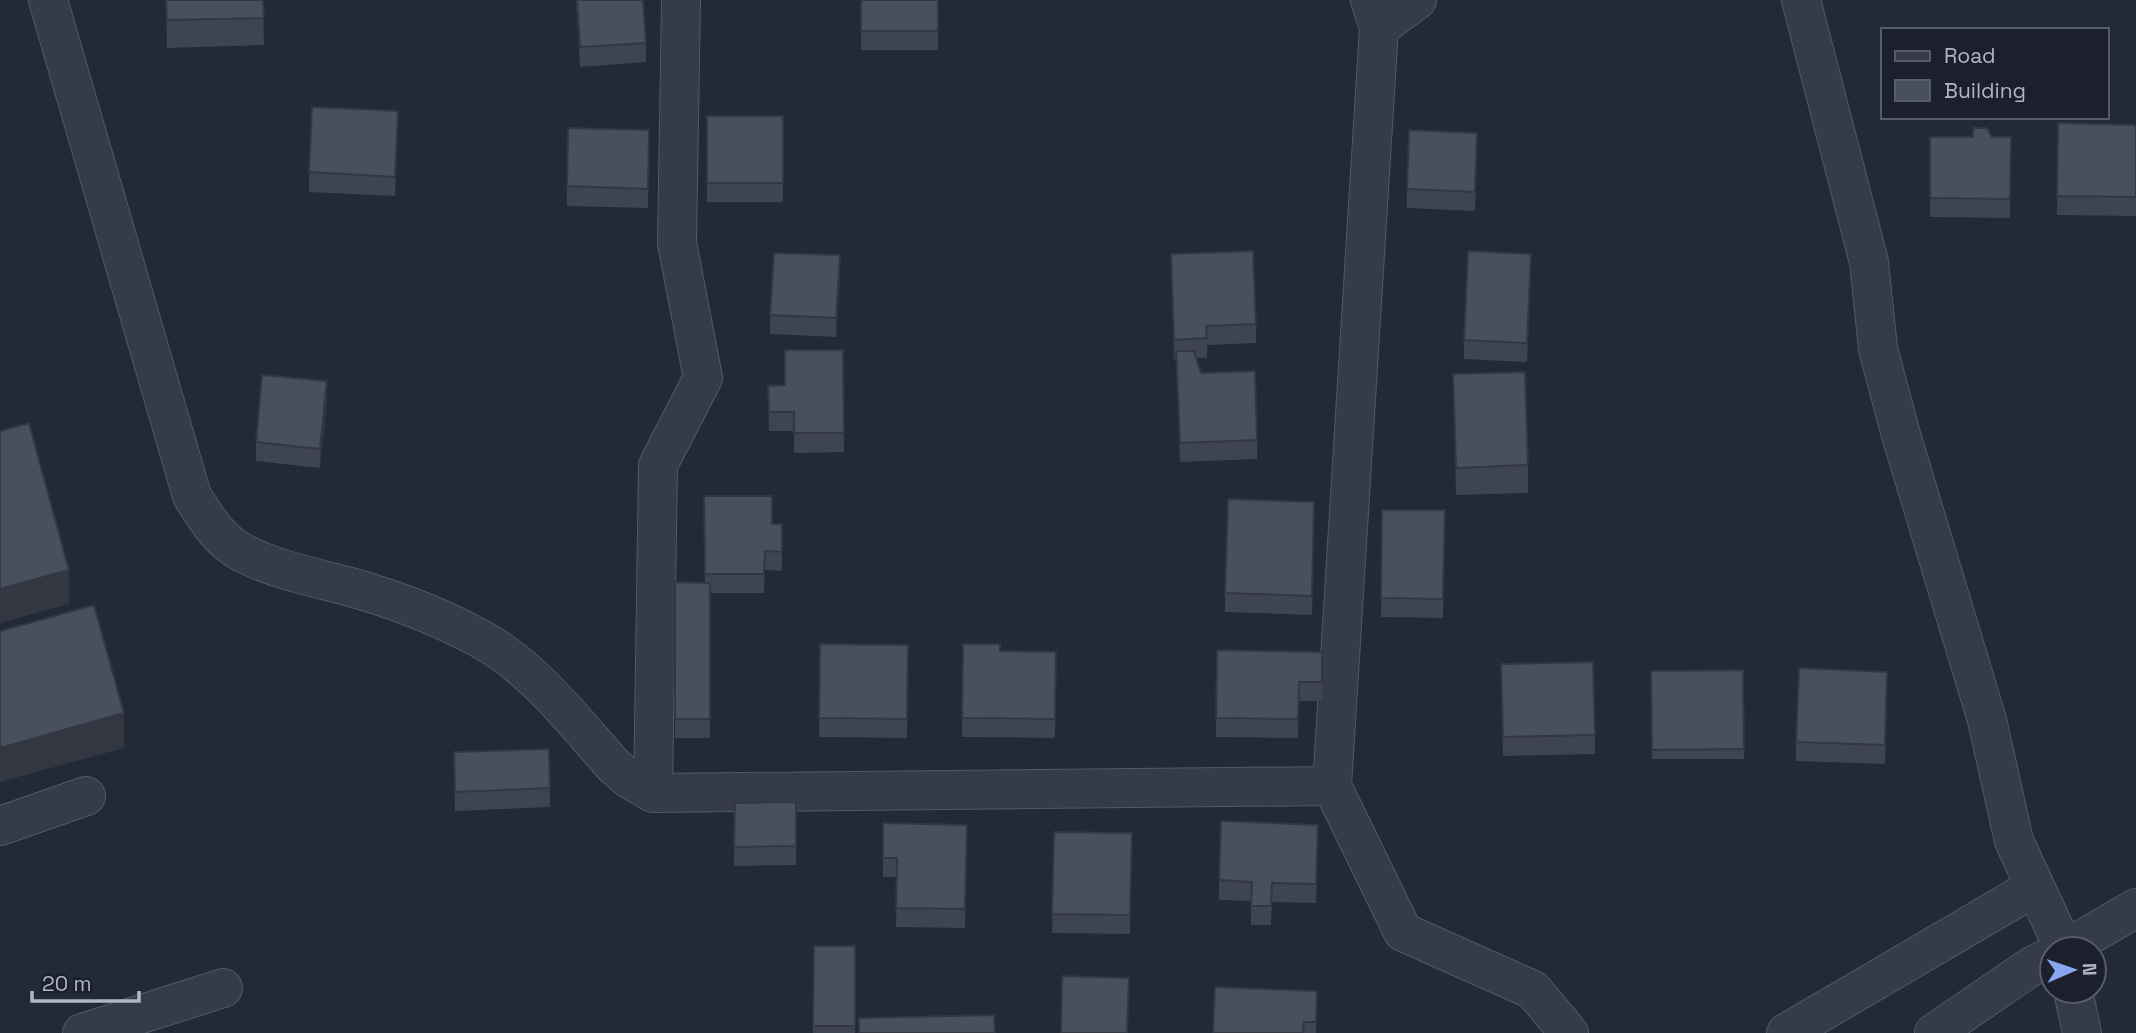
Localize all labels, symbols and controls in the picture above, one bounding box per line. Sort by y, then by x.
legend [1881,28,2108,119]
text: Road [1944,42,1996,69]
text: Building [1944,77,2026,104]
north arrow [2038,935,2108,1005]
scale bar [32,960,138,1004]
text: N [2077,963,2102,976]
text: 20 m [42,970,92,997]

